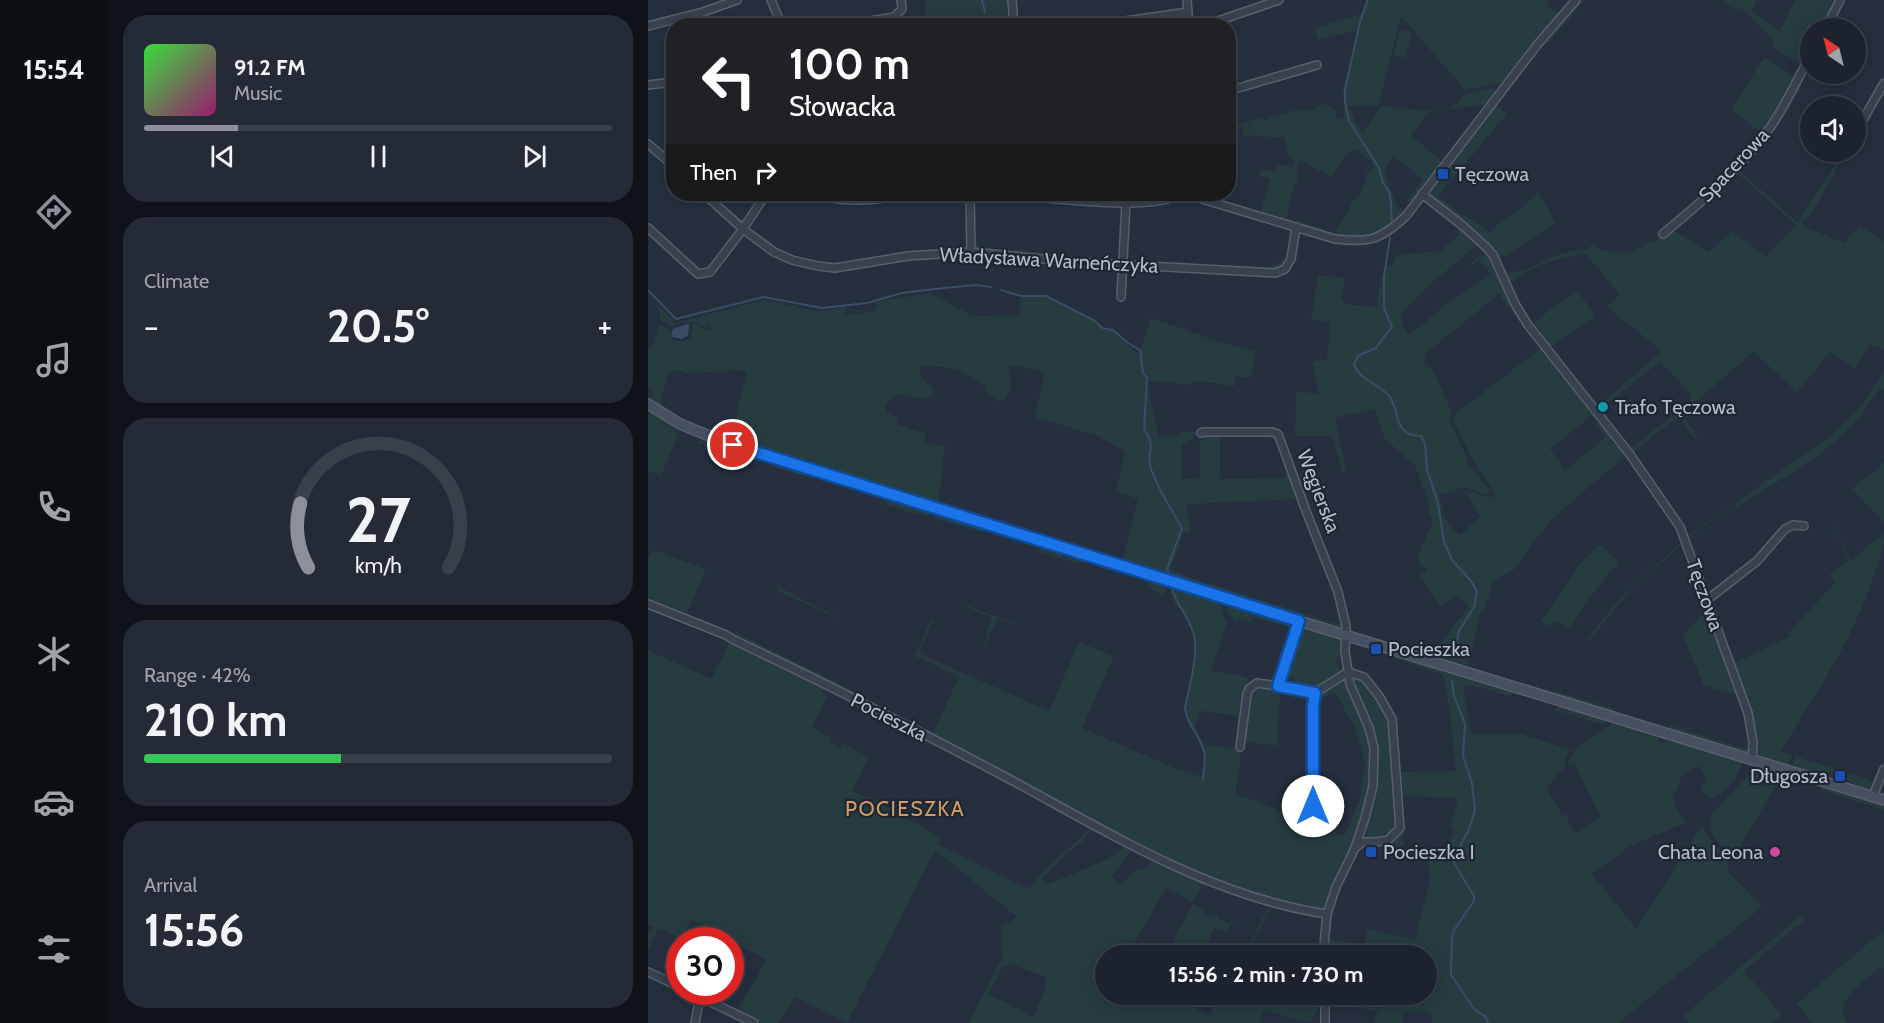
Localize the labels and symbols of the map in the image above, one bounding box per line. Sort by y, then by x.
north arrow [1800,18,1866,84]
street label: Spacerowa [1694,123,1775,207]
place label: Tęczowa [1455,162,1529,186]
marker: Tęczowa [1436,167,1450,181]
street label: Władysława Warneńczyka [939,242,1159,278]
place label: Trafo Tęczowa [1615,395,1736,419]
marker: Trafo Tęczowa [1596,400,1610,414]
pin [707,419,758,470]
street label: Węgierska [1292,446,1346,536]
street label: Tęczowa [1681,556,1729,634]
place label: Pocieszka [1388,637,1470,661]
marker: Pocieszka [1369,642,1383,656]
street label: Pocieszka [847,688,931,746]
place label: Długosza [1750,764,1828,788]
marker: Długosza [1833,769,1847,783]
position arrow [1281,774,1345,838]
district label: POCIESZKA [845,796,965,821]
place label: Pocieszka I [1383,840,1475,864]
place label: Chata Leona [1658,840,1763,864]
marker: Pocieszka I [1364,845,1378,859]
marker: Chata Leona [1768,845,1782,859]
speed limit sign: 30 [666,927,744,1005]

